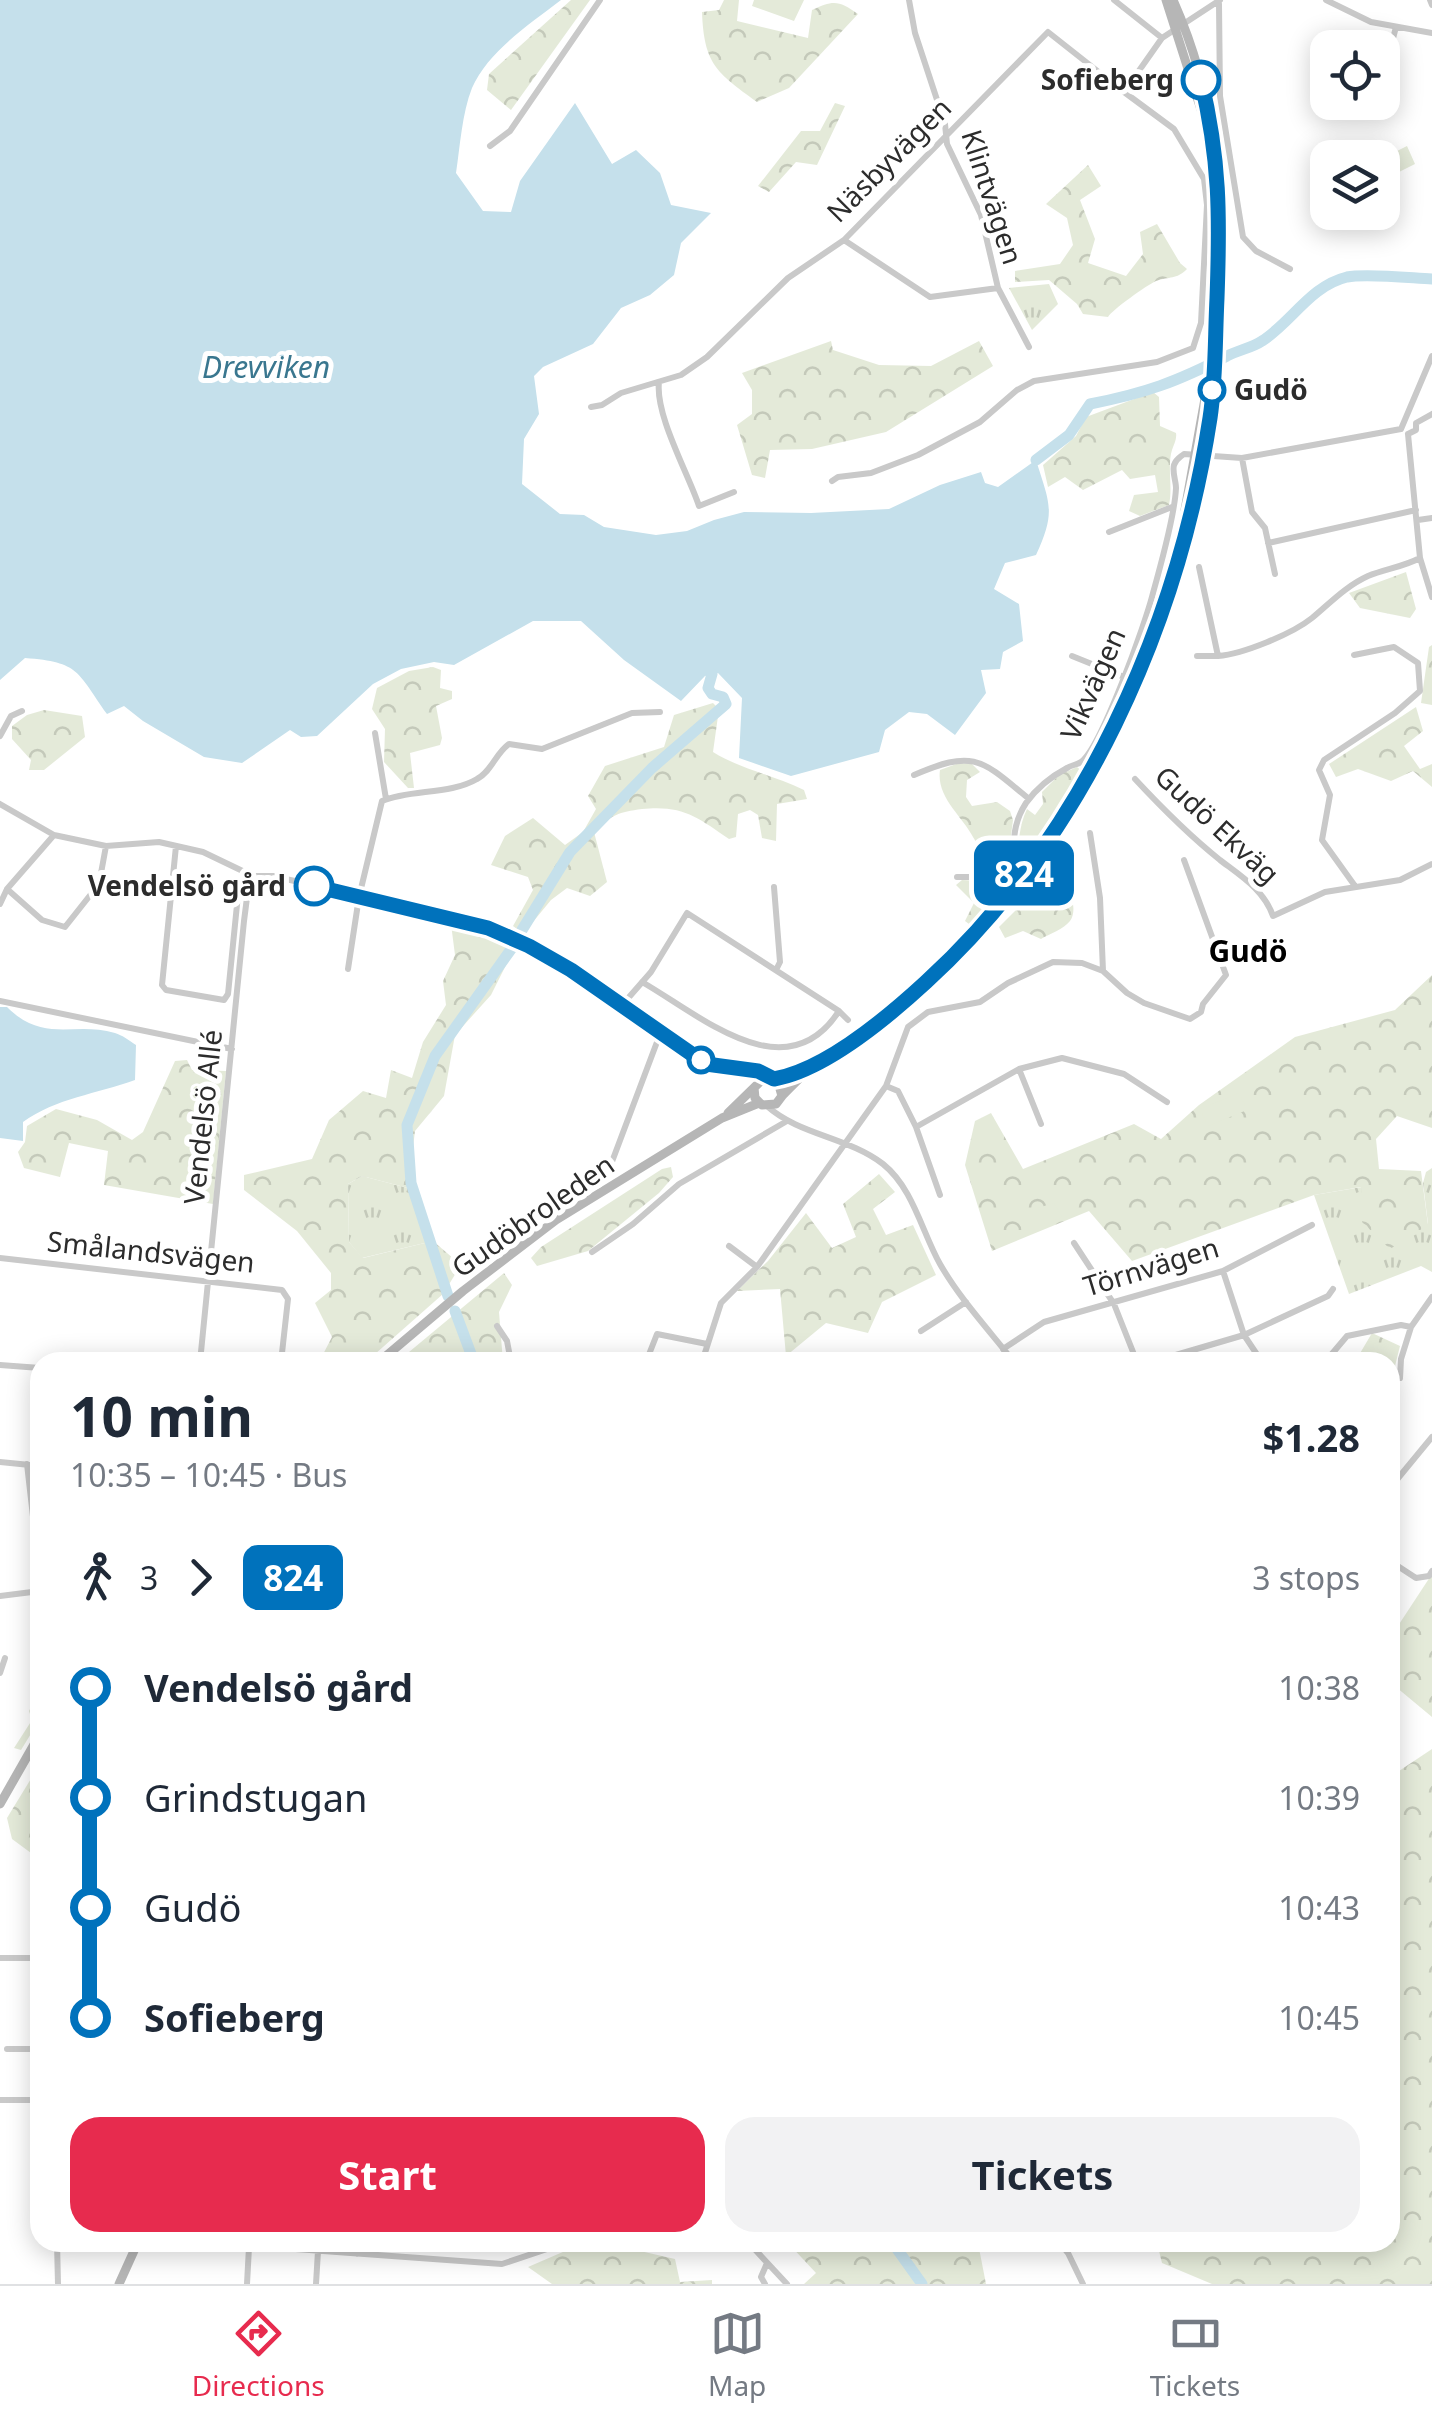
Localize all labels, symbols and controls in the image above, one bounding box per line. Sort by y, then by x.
map controls [1310,30,1400,230]
button: locate [1310,30,1400,120]
place label: Sofieberg [1041,60,1174,98]
marker: Sofieberg [1182,61,1220,99]
street label: Näsbyvägen [818,89,959,230]
street label: Klintvägen [953,125,1033,269]
button: layers [1310,140,1400,230]
water label: Drevviken [202,346,330,387]
place label: Gudö [1234,370,1308,408]
marker: Gudö [1199,377,1225,403]
street label: Vikvägen [1050,621,1134,746]
street label: Gudö Ekväg [1147,757,1288,892]
line badge: 824 [966,840,1082,906]
text: 824 [994,850,1054,897]
place label: Vendelsö gård [88,866,286,904]
marker: Vendelsö gård [295,867,333,905]
district label: Gudö [1209,930,1287,971]
street label: Vendelsö Allé [174,1028,230,1206]
unlabelled marker [688,1047,714,1073]
street label: Gudöbroleden [444,1145,621,1285]
street label: Smålandsvägen [45,1221,257,1281]
street label: Törnvägen [1078,1227,1223,1305]
text: 10 min [70,1378,253,1453]
text: $1.28 [1262,1411,1360,1463]
text: 10:35 – 10:45 · Bus [70,1453,347,1496]
icon: walk [70,1550,125,1605]
icon: forward [173,1550,228,1605]
text: 824 [263,1554,323,1601]
text: 3 [140,1556,158,1599]
text: 3 stops [1252,1556,1360,1599]
text: Vendelsö gård [144,1661,413,1713]
text: 10:38 [1278,1666,1360,1709]
text: Grindstugan [144,1771,368,1823]
text: 10:39 [1278,1776,1360,1819]
text: Gudö [144,1881,242,1933]
text: 10:43 [1278,1886,1360,1929]
text: Sofieberg [144,1991,325,2043]
text: 10:45 [1278,1996,1360,2039]
button: Start [70,2117,705,2232]
button: Tickets [725,2117,1360,2232]
tab: Directions [192,2306,325,2404]
tab: Map [708,2306,766,2404]
tab: Tickets [1150,2306,1240,2404]

